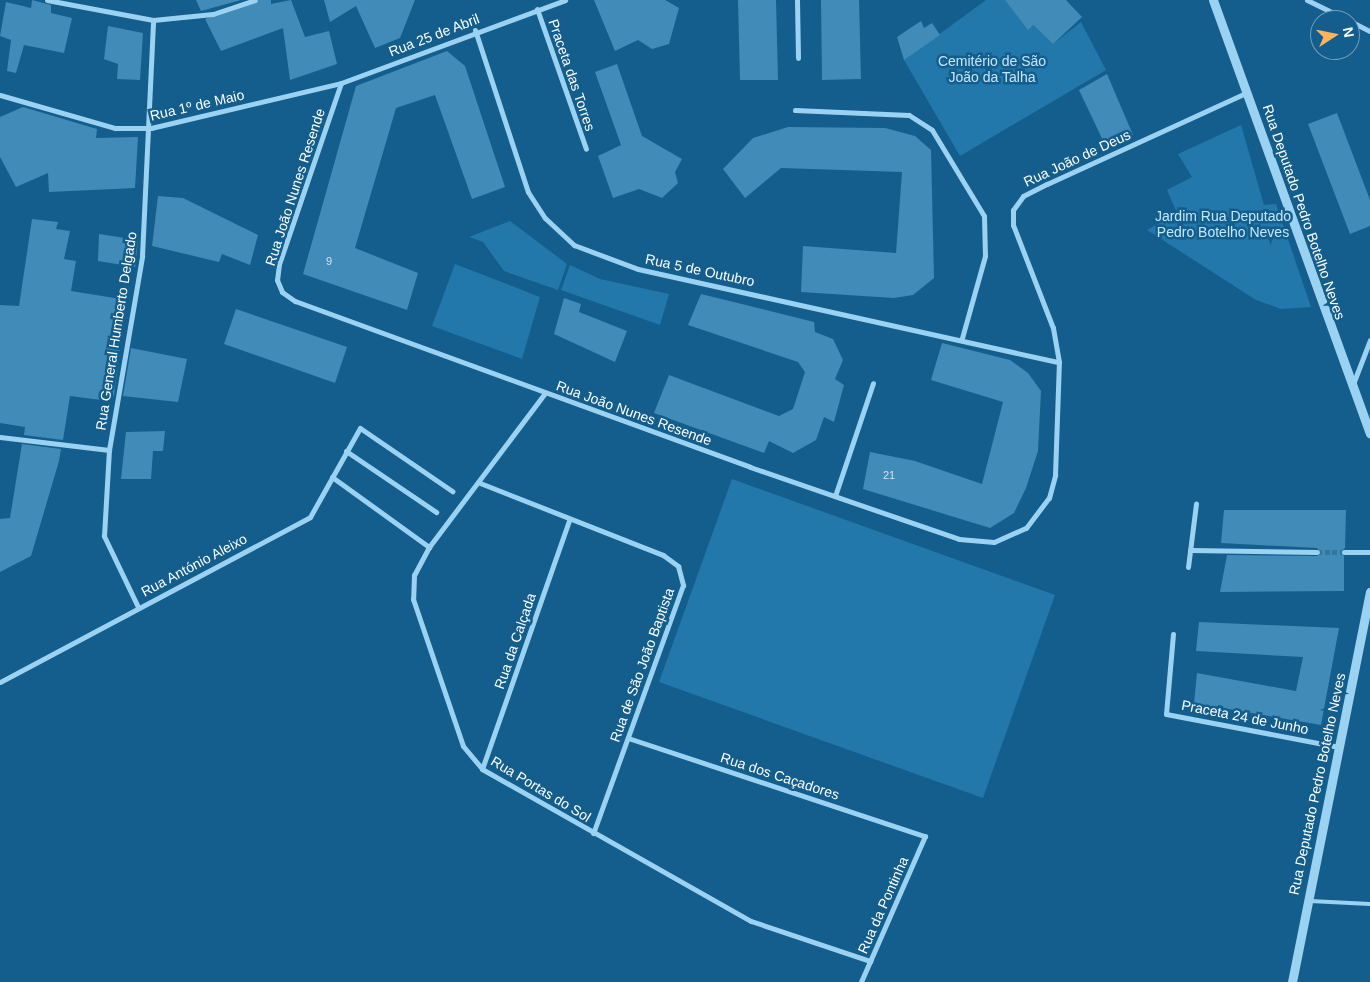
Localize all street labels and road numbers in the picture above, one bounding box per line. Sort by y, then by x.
street label: Rua 25 de Abril [386,10,482,60]
street label: Praceta das Torres [545,17,599,133]
street label: Rua 1º de Maio [148,86,246,124]
street label: Rua Deputado Pedro Botelho Neves [1259,102,1349,322]
street label: Rua João Nunes Resende [262,106,328,268]
street label: Rua João de Deus [1021,126,1133,190]
street label: Rua General Humberto Delgado [92,231,140,431]
street label: Rua 5 de Outubro [644,250,756,290]
street label: Rua João Nunes Resende [554,377,714,449]
street label: Rua António Aleixo [137,530,251,600]
street label: Rua de São João Baptista [606,586,678,744]
street label: Rua da Calçada [491,591,539,691]
street label: Rua Deputado Pedro Botelho Neves [1285,671,1349,897]
street label: Praceta 24 de Junho [1180,696,1310,738]
street label: Rua dos Caçadores [719,749,841,803]
street label: Rua Portas do Sol [488,753,594,825]
street label: Rua da Pontinha [854,854,912,956]

